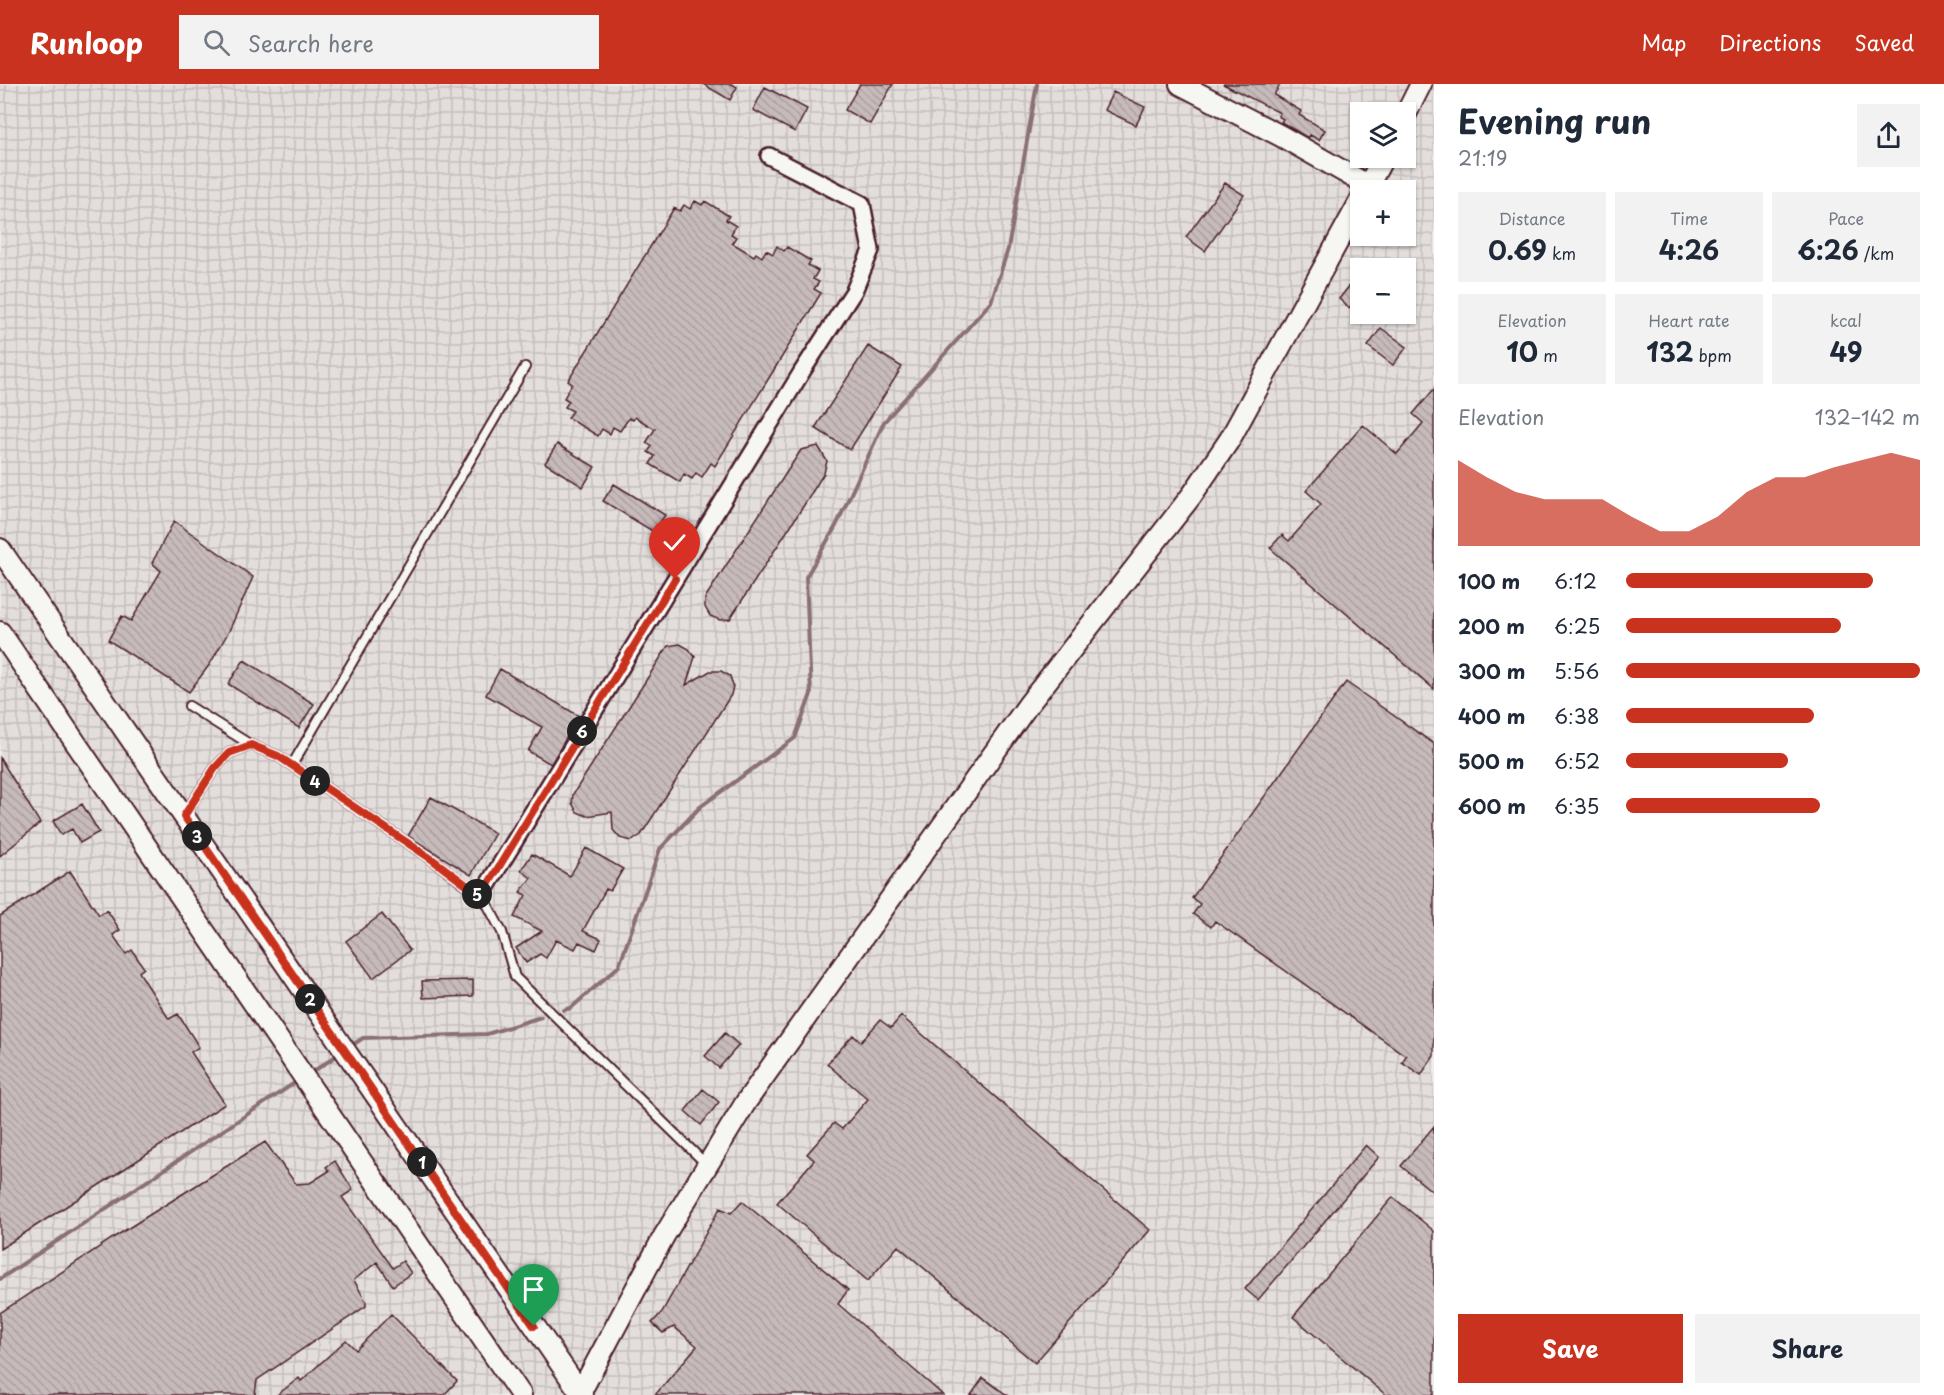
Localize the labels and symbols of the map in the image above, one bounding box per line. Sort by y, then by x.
pin [649,517,700,579]
pin: 6 [567,716,597,746]
pin: 4 [300,766,330,796]
pin: 3 [182,821,212,851]
pin: 5 [462,879,492,909]
pin: 2 [295,984,325,1014]
pin: 1 [407,1147,437,1177]
pin [508,1264,559,1326]

